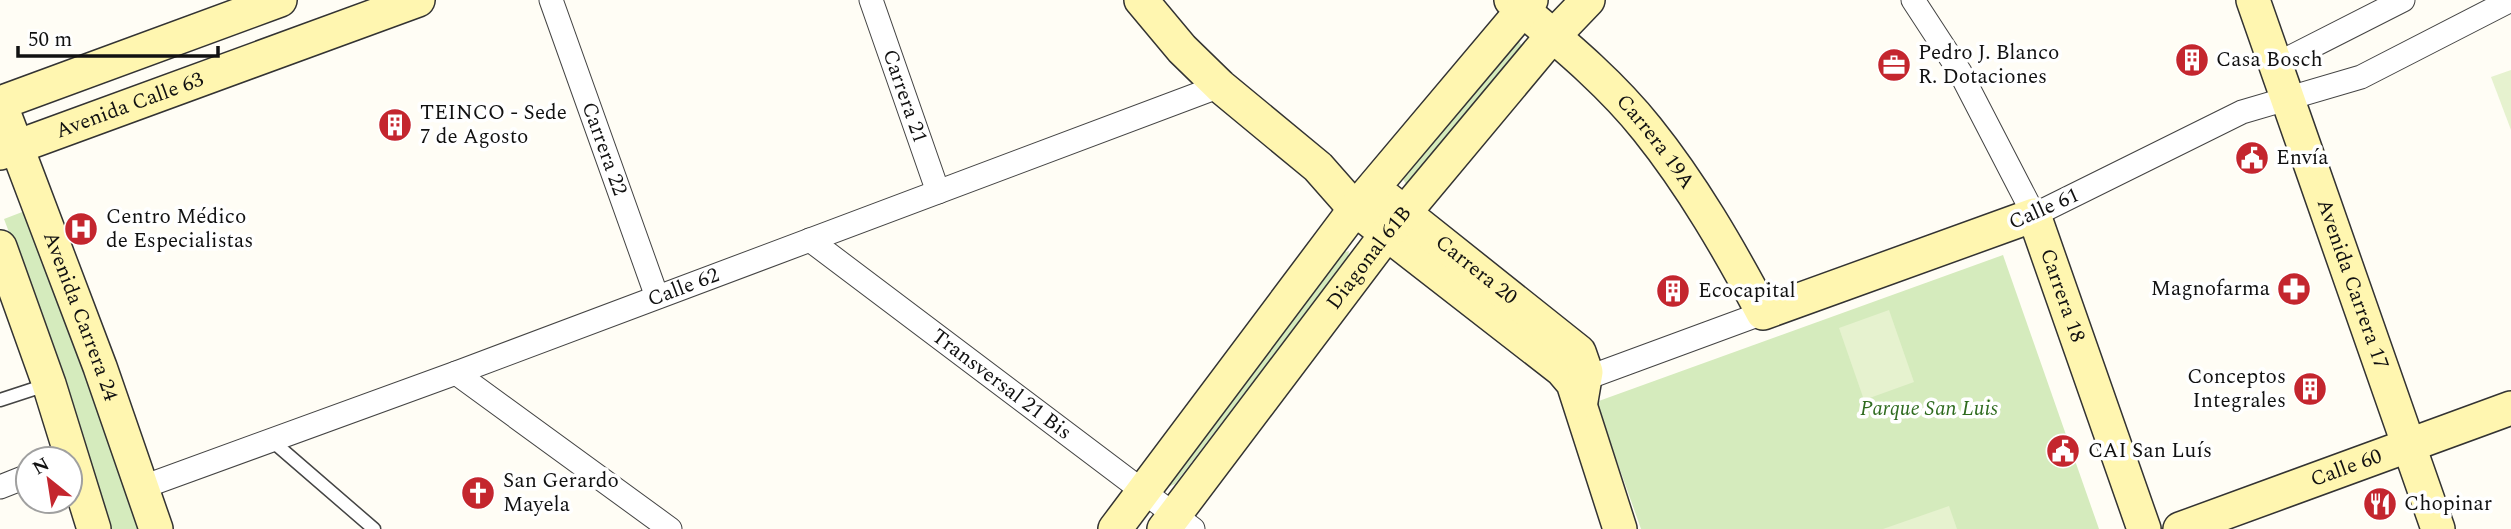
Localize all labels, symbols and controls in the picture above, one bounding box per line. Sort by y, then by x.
scale bar [18,14,217,58]
text: 50 m [28,24,72,56]
place label: Pedro J. Blanco R. Dotaciones [1918,37,2059,93]
building icon: Casa Bosch [2173,41,2211,79]
place label: Casa Bosch [2216,44,2323,76]
street label: Carrera 21 [873,45,936,148]
office icon: Pedro J. Blanco R. Dotaciones [1875,46,1913,84]
street label: Avenida Calle 63 [51,64,209,147]
street label: Carrera 19A [1608,87,1703,196]
place label: TEINCO - Sede 7 de Agosto [420,97,567,153]
street label: Carrera 22 [573,98,636,200]
building icon: TEINCO - Sede 7 de Agosto [376,106,414,144]
public building icon: Envía [2233,139,2271,177]
place label: Envía [2276,142,2329,174]
street label: Calle 61 [2004,179,2084,239]
street label: Avenida Carrera 17 [2308,195,2397,374]
street label: Diagonal 61B [1319,199,1420,317]
place label: Centro Médico de Especialistas [106,201,253,257]
hospital icon: Centro Médico de Especialistas [62,210,100,248]
street label: Avenida Carrera 24 [34,227,127,406]
street label: Carrera 20 [1428,227,1524,313]
street label: Carrera 18 [2031,244,2093,347]
street label: Calle 62 [643,260,724,316]
pharmacy icon: Magnofarma [2275,270,2313,308]
building icon: Ecocapital [1654,272,1692,310]
place label: Magnofarma [2151,273,2271,305]
place label: Ecocapital [1698,275,1796,307]
street label: Transversal 21 Bis [925,321,1079,448]
place label: Conceptos Integrales [2187,361,2286,417]
building icon: Conceptos Integrales [2291,370,2329,408]
park label: Parque San Luis [1860,393,1999,425]
public building icon: CAI San Luís [2044,432,2082,470]
place label: CAI San Luís [2088,435,2212,467]
street label: Calle 60 [2306,440,2387,496]
north arrow [14,445,84,515]
text: N [27,450,55,483]
place label: San Gerardo Mayela [503,465,619,521]
church icon: San Gerardo Mayela [459,474,497,512]
restaurant icon: Chopinar [2361,485,2399,523]
place label: Chopinar [2404,488,2492,520]

